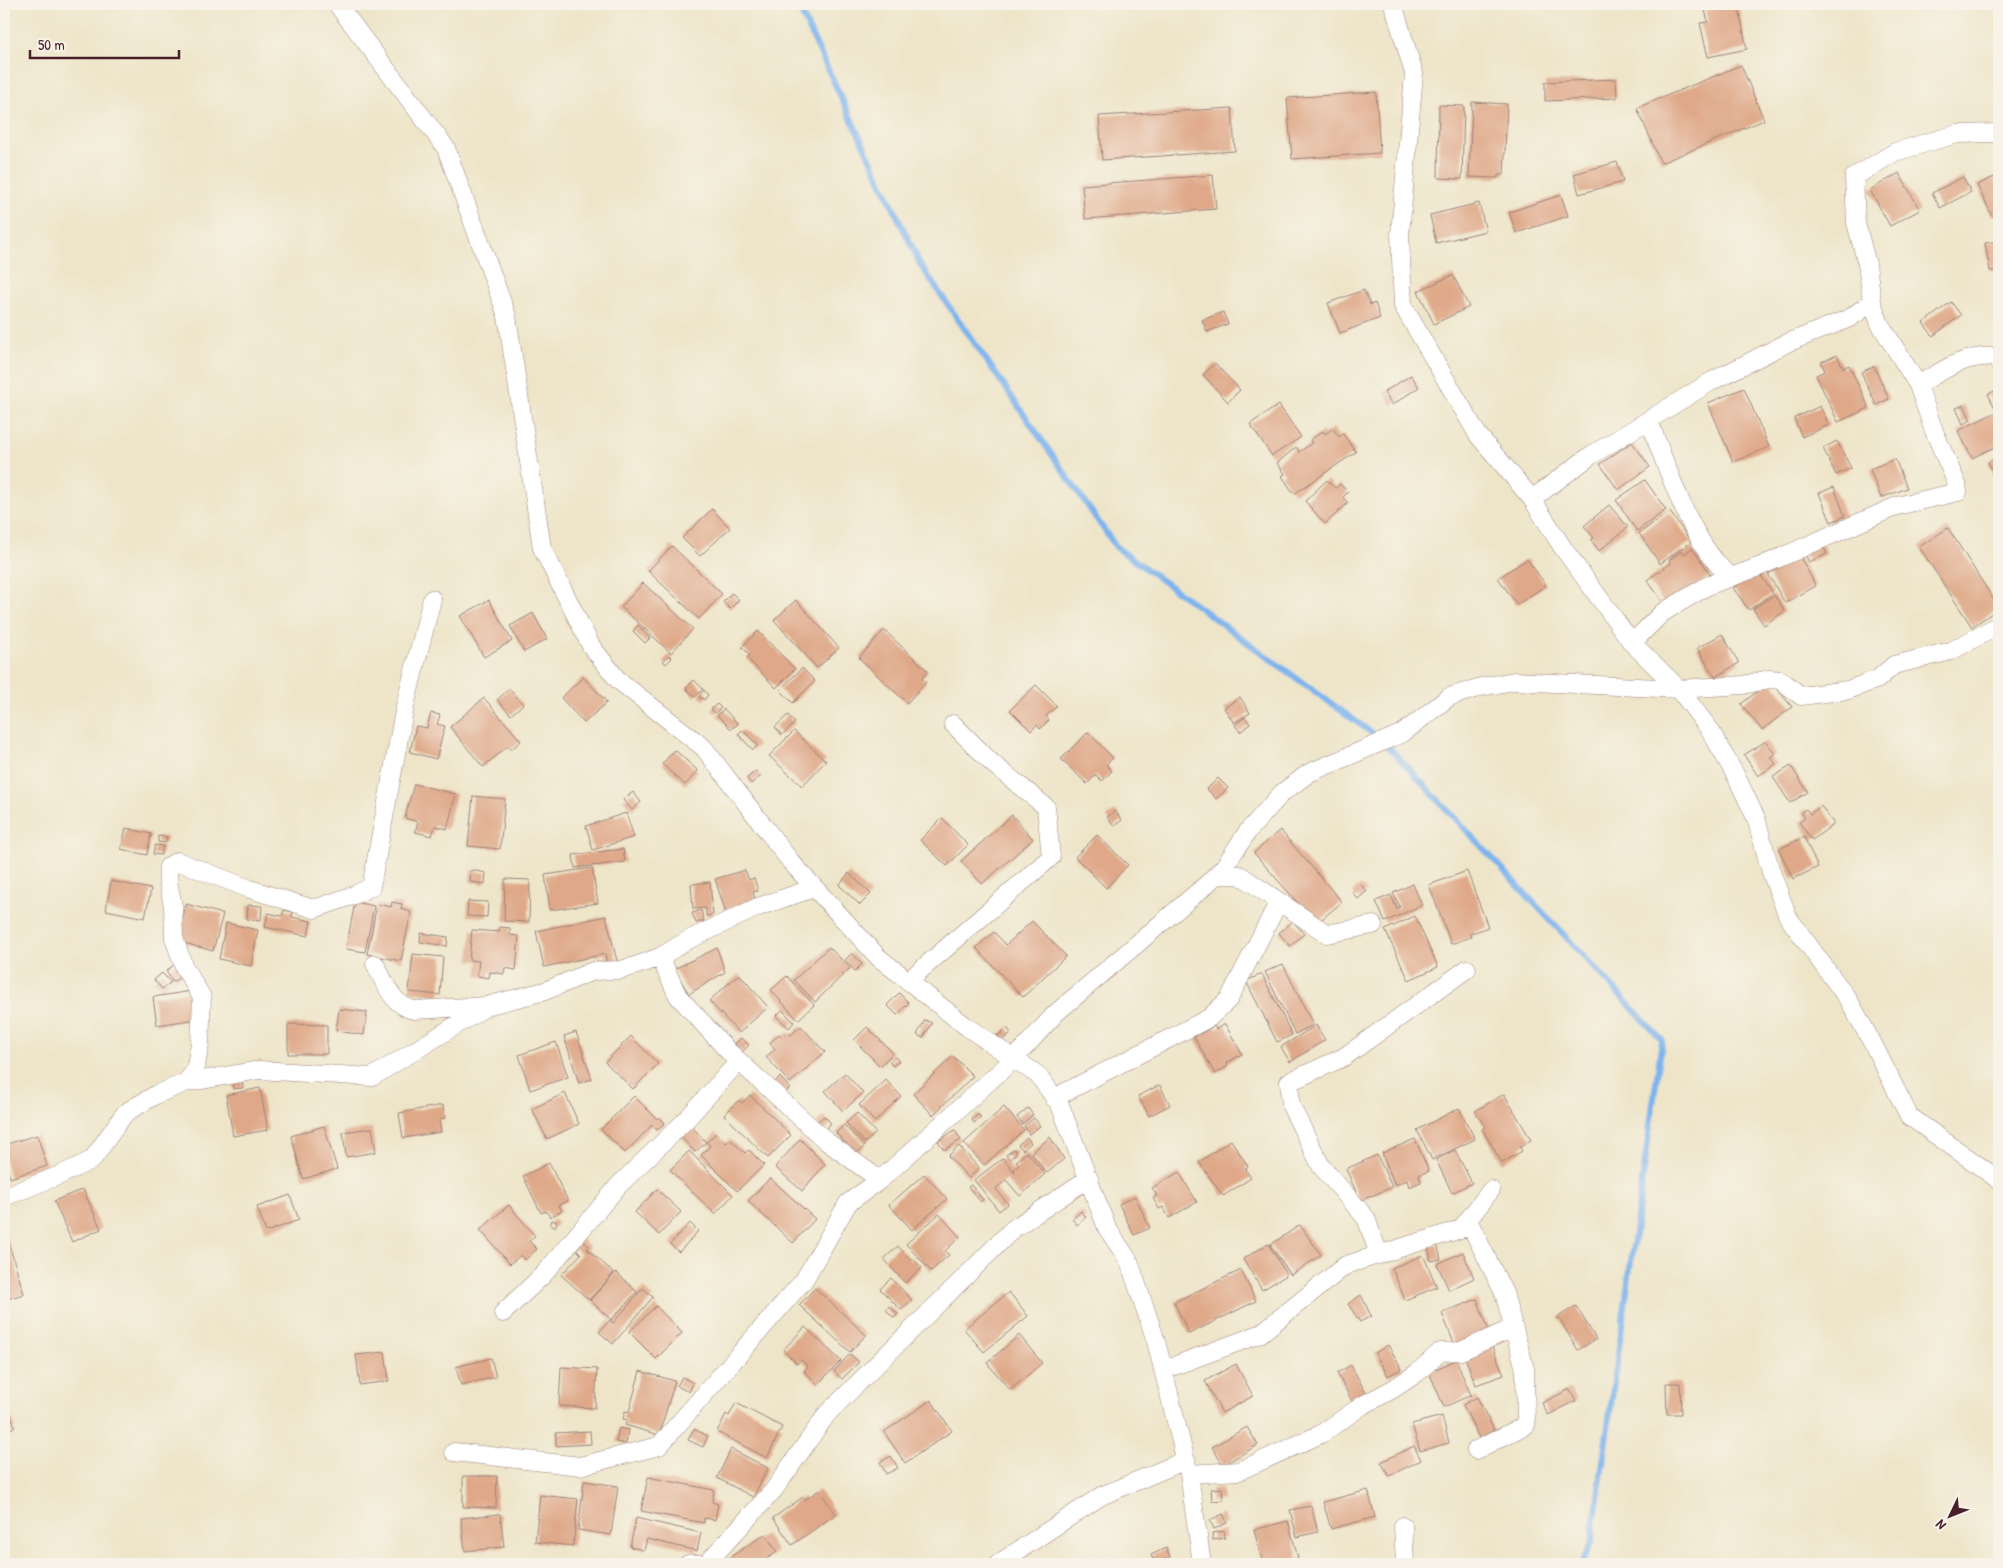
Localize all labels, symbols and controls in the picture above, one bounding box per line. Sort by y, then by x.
scale bar [30,28,179,60]
text: 50 m [38,34,65,55]
north arrow [1926,1490,1976,1540]
text: N [1930,1516,1950,1534]

